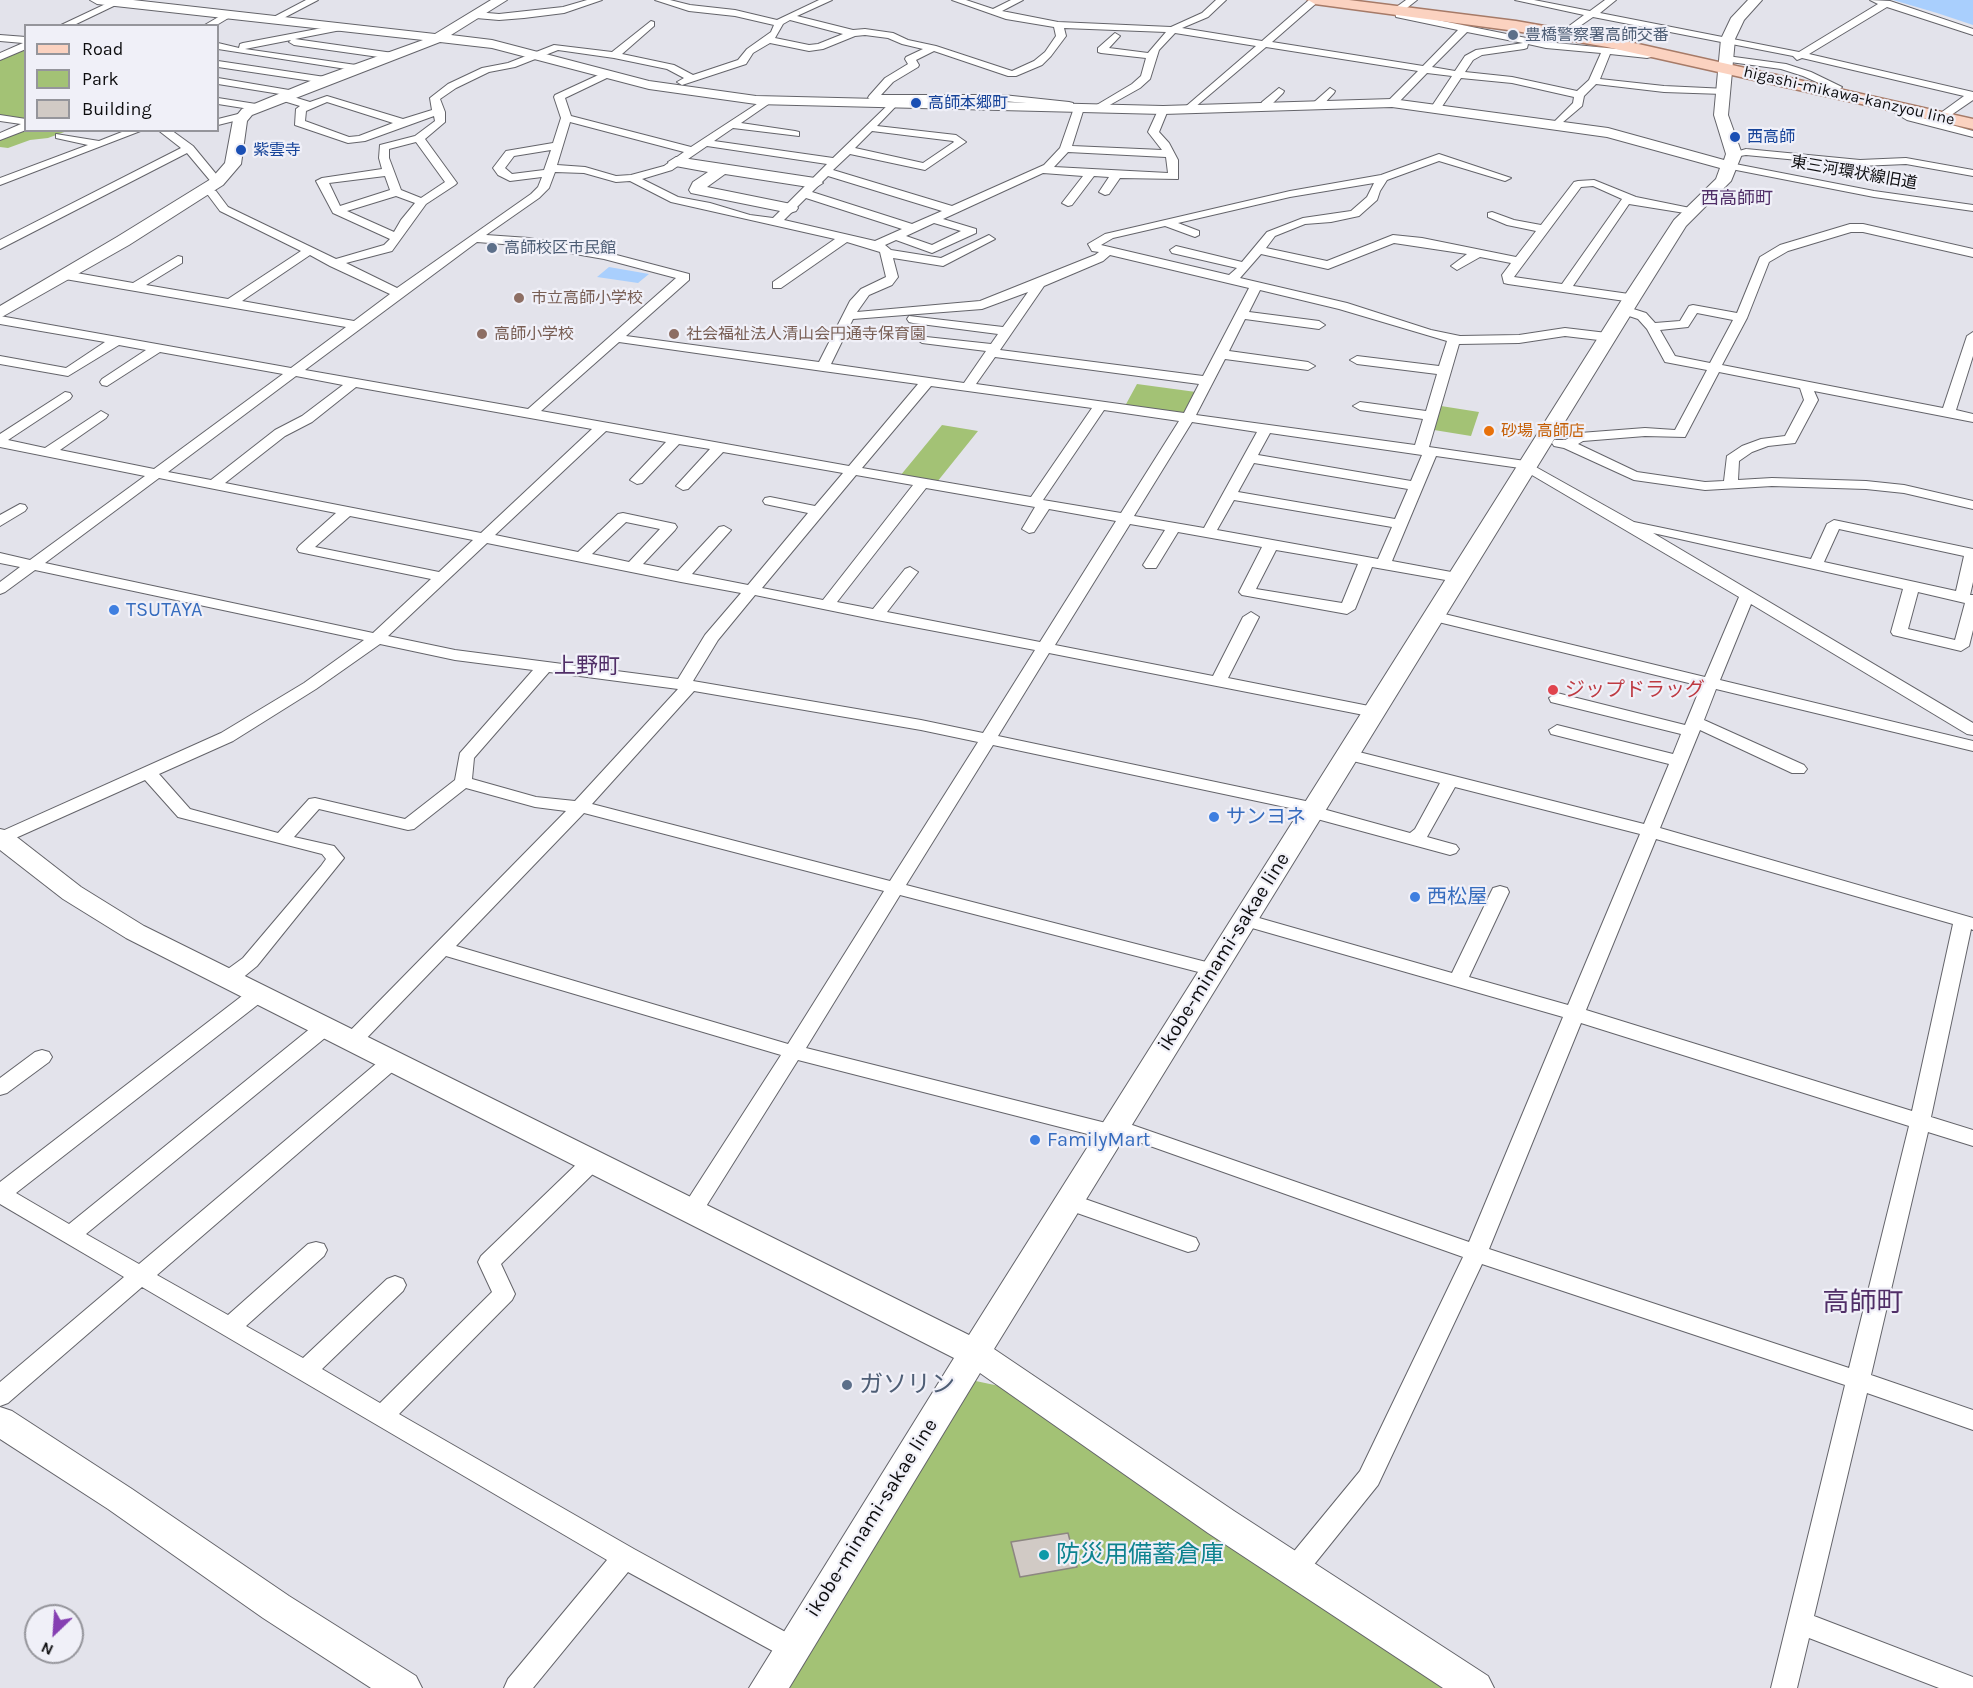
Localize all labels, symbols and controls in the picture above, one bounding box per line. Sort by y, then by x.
legend [24,24,219,132]
place label: 豊橋警察署高師交番 [1525,25,1669,45]
marker: 豊橋警察署高師交番 [1506,28,1520,42]
text: Road [82,38,123,60]
street label: higashi-mikawa-kanzyou line [1742,62,1956,130]
text: Park [82,68,119,90]
place label: 高師本郷町 [928,93,1008,113]
marker: 高師本郷町 [909,96,923,110]
text: Building [82,98,152,120]
place label: 西高師 [1747,127,1795,147]
marker: 西高師 [1728,130,1742,144]
place label: 紫雲寺 [253,140,301,160]
marker: 紫雲寺 [234,143,248,157]
street label: 東三河環状線旧道 [1789,152,1919,194]
district label: 西高師町 [1701,188,1773,210]
place label: 高師校区市民館 [504,238,616,258]
marker: 高師校区市民館 [485,241,499,255]
place label: 市立高師小学校 [531,288,643,308]
marker: 市立高師小学校 [512,291,526,305]
place label: 高師小学校 [494,324,574,344]
place label: 社会福祉法人清山会円通寺保育園 [686,324,926,344]
marker: 高師小学校 [475,327,489,341]
marker: 社会福祉法人清山会円通寺保育園 [667,327,681,341]
place label: 砂場 高師店 [1501,421,1585,441]
marker: 砂場 高師店 [1482,424,1496,438]
place label: TSUTAYA [126,598,202,622]
marker: TSUTAYA [107,603,121,617]
district label: 上野町 [554,654,620,680]
place label: ジップドラッグ [1565,678,1705,702]
marker: ジップドラッグ [1546,683,1560,697]
place label: サンヨネ [1226,805,1306,829]
marker: サンヨネ [1207,810,1221,824]
street label: ikobe-minami-sakae line [1153,848,1295,1056]
place label: 西松屋 [1427,885,1487,909]
marker: 西松屋 [1408,890,1422,904]
place label: FamilyMart [1047,1128,1150,1152]
marker: FamilyMart [1028,1133,1042,1147]
district label: 高師町 [1823,1287,1903,1319]
place label: ガソリン [859,1371,955,1399]
marker: ガソリン [840,1378,854,1392]
street label: ikobe-minami-sakae line [801,1414,943,1622]
place label: 防災用備蓄倉庫 [1056,1541,1224,1569]
marker: 防災用備蓄倉庫 [1037,1548,1051,1562]
north arrow [24,1604,84,1664]
text: N [38,1638,56,1660]

